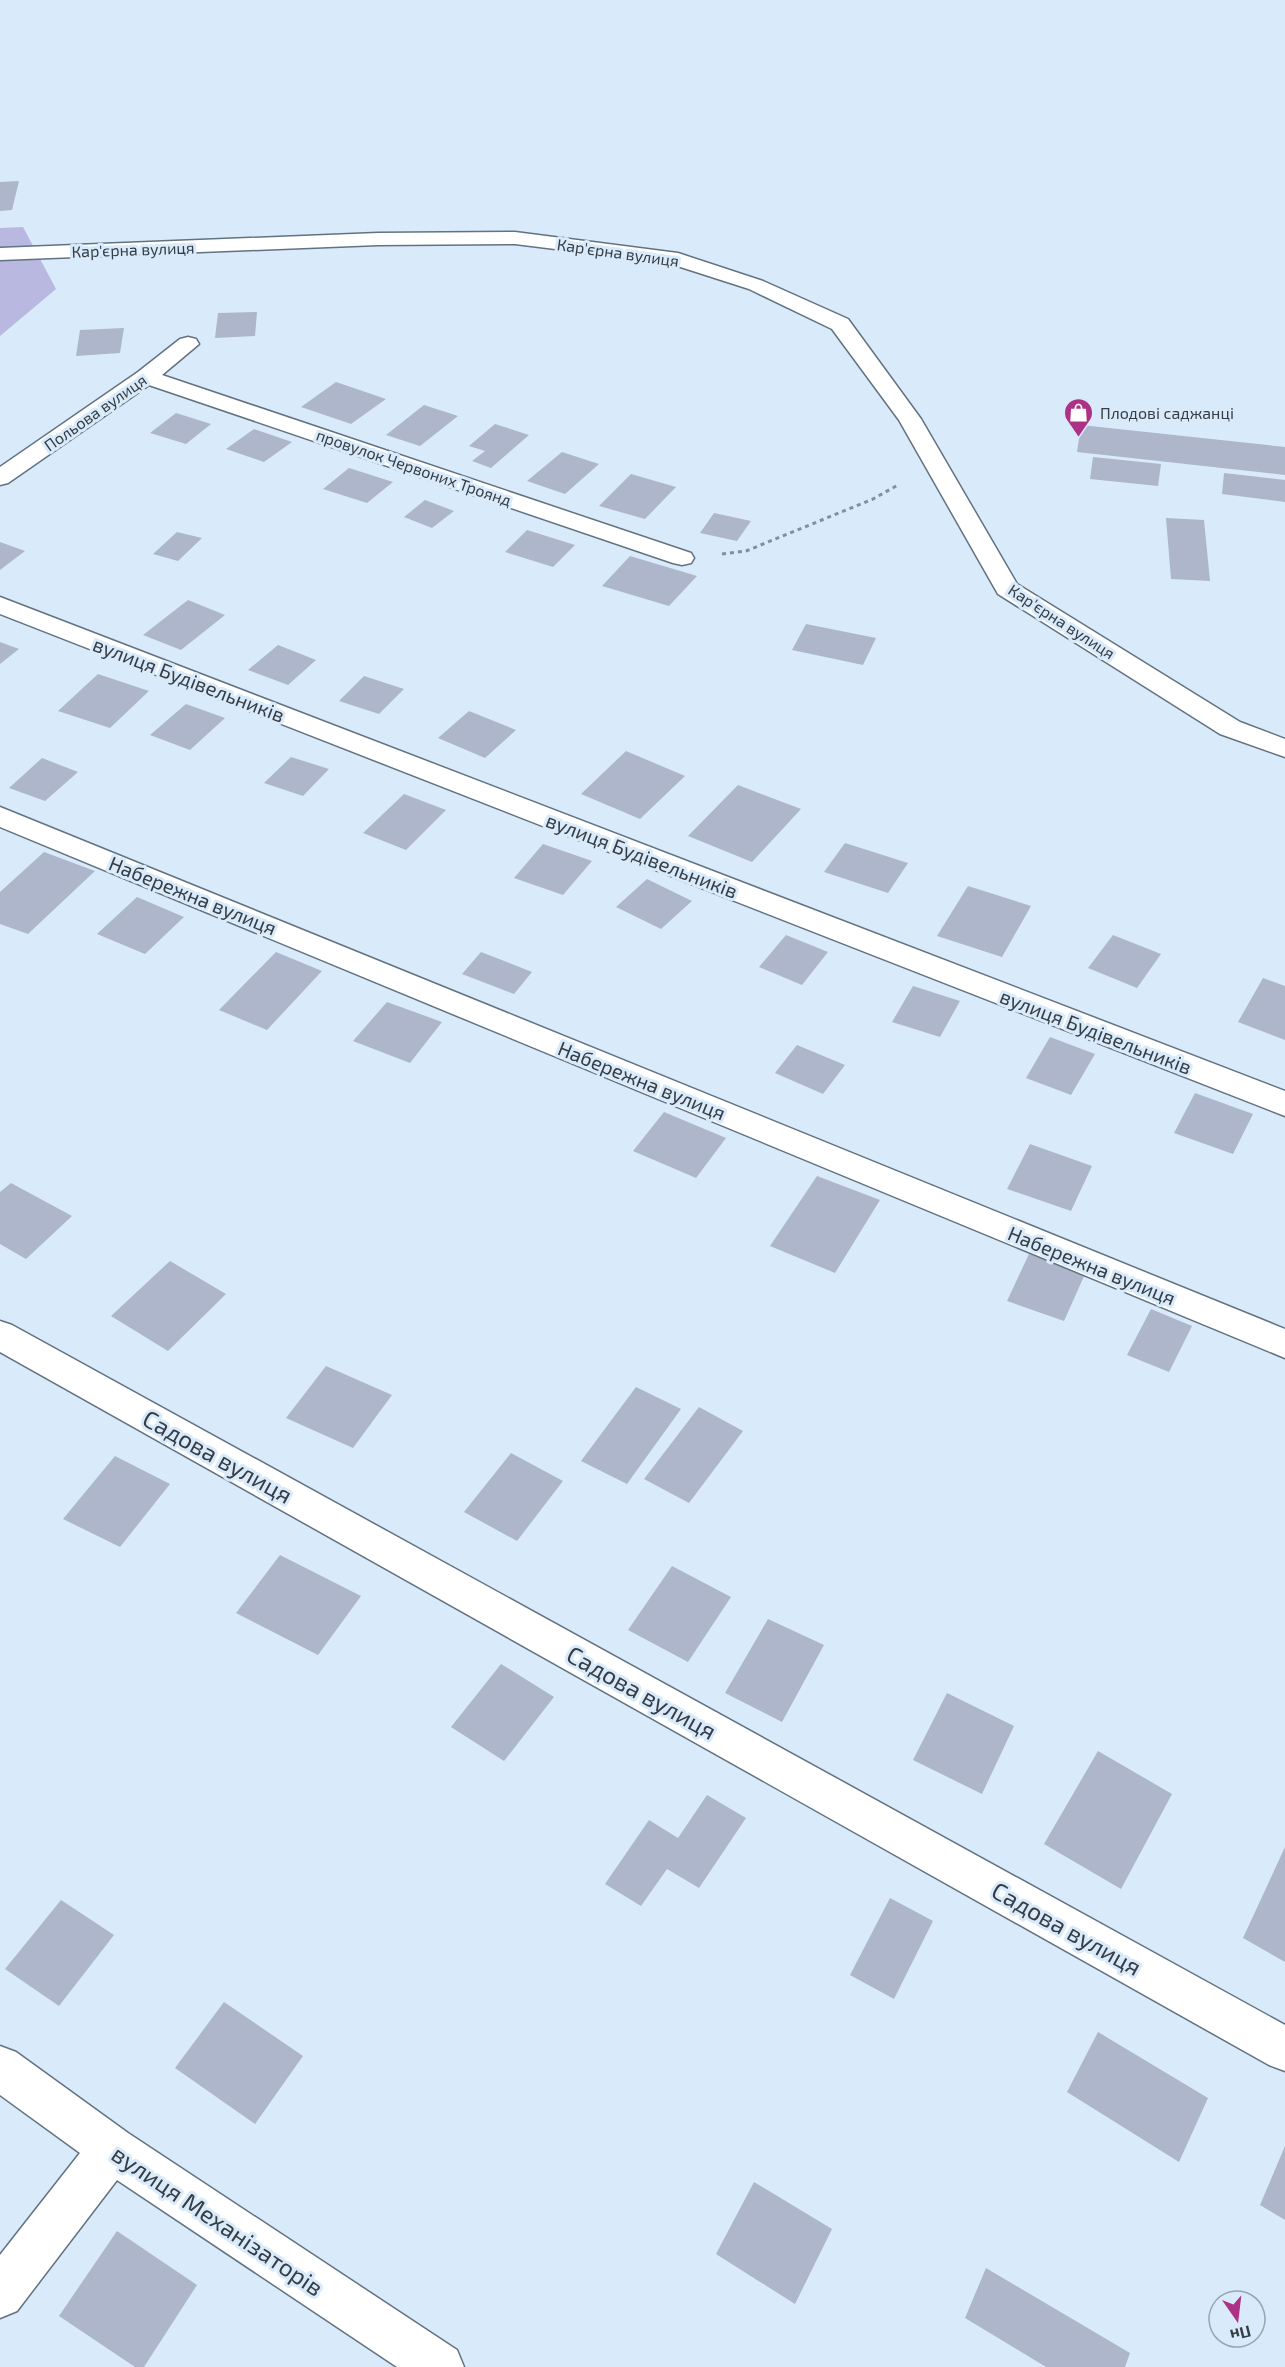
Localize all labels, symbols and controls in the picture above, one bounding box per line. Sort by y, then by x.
street label: Кар'єрна вулиця [556,234,680,271]
street label: Кар'єрна вулиця [71,237,195,262]
street label: Польова вулиця [40,370,150,455]
shop icon: Плодові саджанці [1063,396,1095,438]
place label: Плодові саджанці [1100,403,1234,422]
street label: провулок Червоних Троянд [314,425,514,510]
street label: Кар'єрна вулиця [1005,580,1119,663]
street label: вулиця Будівельників [89,631,288,728]
street label: вулиця Будівельників [542,807,741,904]
street label: Набережна вулиця [105,850,280,940]
street label: вулиця Будівельників [996,983,1195,1080]
street label: Набережна вулиця [554,1035,729,1125]
street label: Набережна вулиця [1004,1220,1179,1310]
street label: Садова вулиця [138,1403,298,1510]
street label: Садова вулиця [562,1639,722,1746]
street label: Садова вулиця [987,1875,1147,1982]
street label: вулиця Механізаторів [106,2138,329,2302]
north arrow [1207,2289,1267,2349]
text: Пн [1228,2322,1253,2346]

